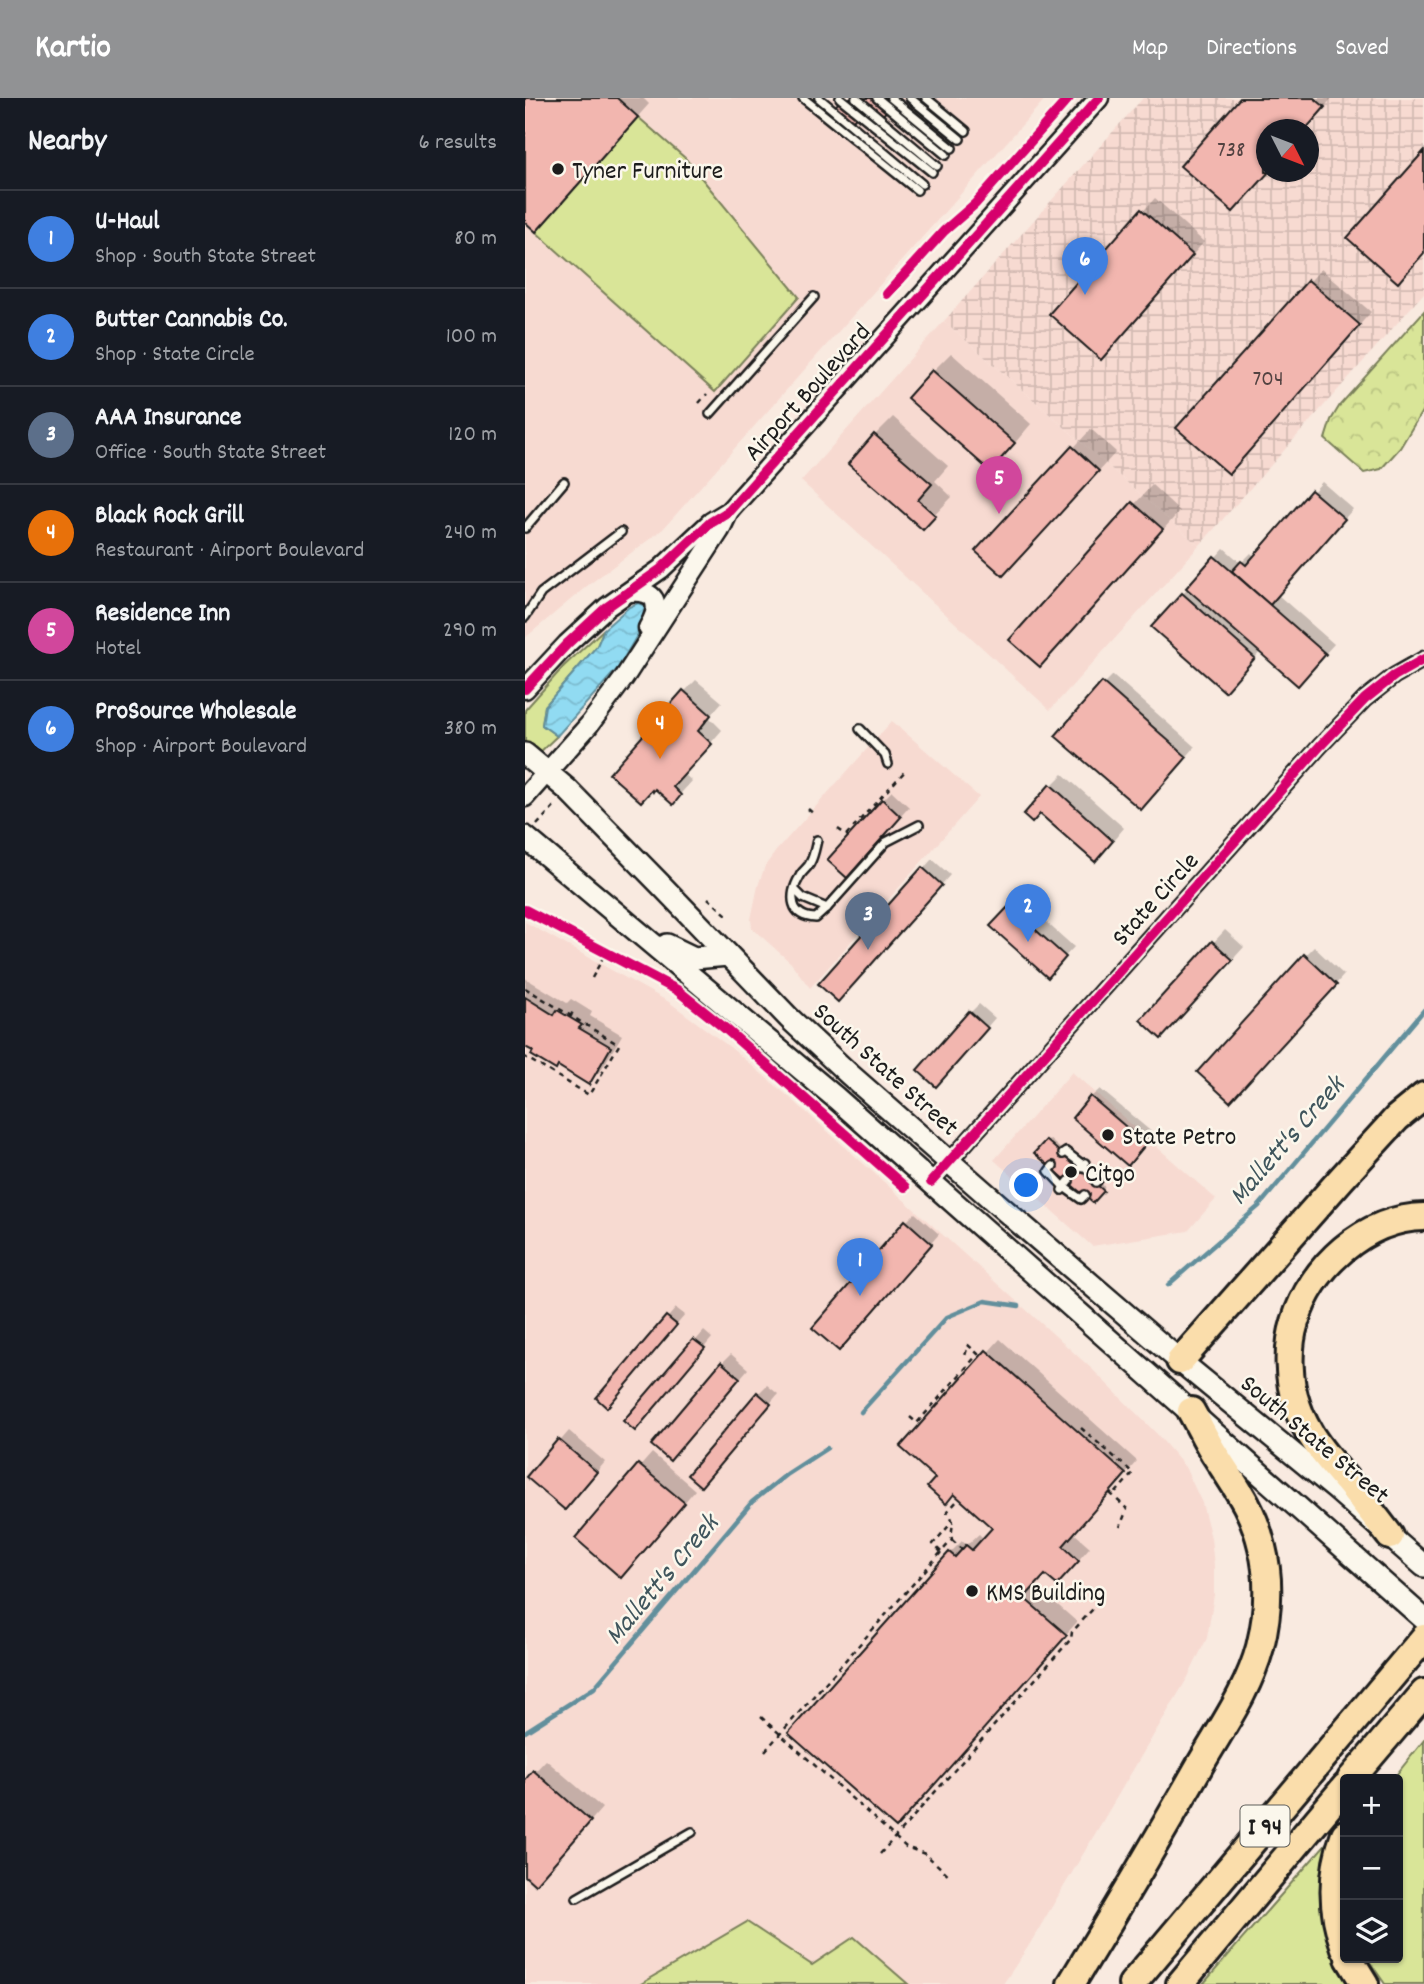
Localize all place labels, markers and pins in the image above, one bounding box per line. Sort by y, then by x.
place label: Tyner Furniture [572,154,723,191]
marker: Tyner Furniture [550,161,566,177]
pin: 6 [1062,237,1108,295]
pin: 5 [976,456,1022,514]
pin: 4 [637,701,683,759]
pin: 2 [1005,884,1051,942]
pin: 3 [845,892,891,950]
place label: State Petro [1122,1120,1236,1157]
marker: State Petro [1100,1127,1116,1143]
place label: Citgo [1085,1157,1135,1194]
marker: Citgo [1063,1164,1079,1180]
pin: 1 [837,1238,883,1296]
place label: KMS Building [986,1576,1106,1613]
marker: KMS Building [964,1583,980,1599]

